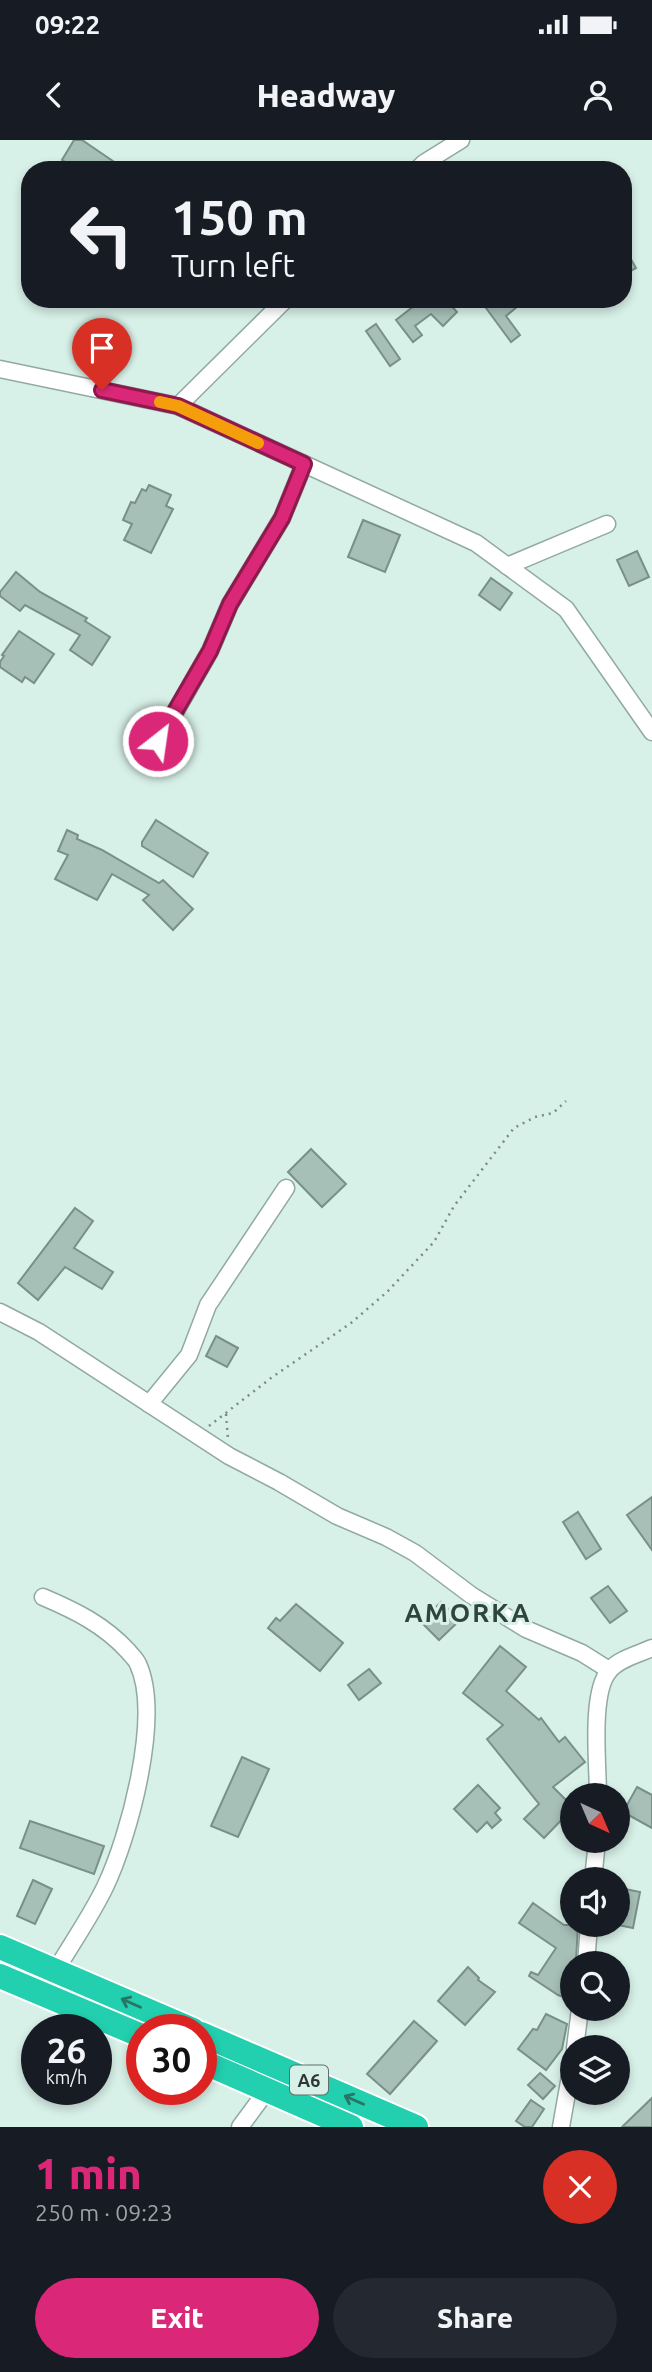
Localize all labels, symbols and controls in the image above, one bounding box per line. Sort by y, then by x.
text: 09:22 [35,10,100,39]
icon: back [35,76,73,114]
icon: person [579,76,617,114]
text: Headway [257,77,395,113]
icon: left [56,189,147,280]
text: 150 m [171,189,308,244]
text: Turn left [171,247,295,283]
pin [72,318,132,390]
icon: arrive [83,329,121,367]
position arrow [121,704,195,778]
district label: AMORKA [404,1598,532,1627]
north arrow [560,1783,630,1853]
map controls [560,1783,630,2105]
button: sound [560,1867,630,1937]
button: search [560,1951,630,2021]
one-way arrow [120,1996,142,2009]
speed limit sign: 30 [126,2014,217,2105]
text: 26 [47,2030,86,2070]
button: layers [560,2035,630,2105]
road number: A6 [290,2066,328,2094]
text: km/h [46,2067,87,2087]
one-way arrow [343,2093,365,2106]
text: 1 min [35,2150,142,2197]
button: close [543,2150,617,2224]
text: 250 m · 09:23 [35,2200,173,2225]
button: Exit [35,2278,319,2358]
button: Share [333,2278,617,2358]

